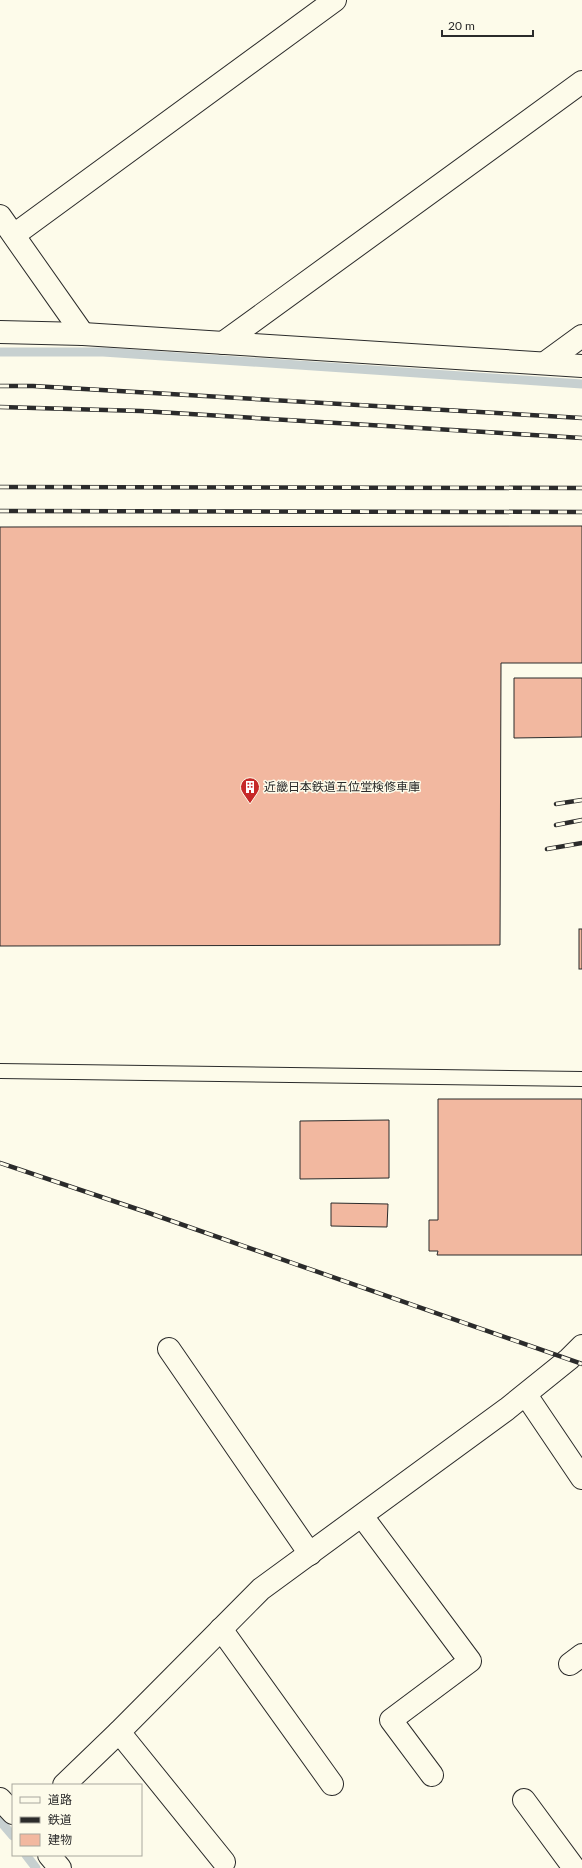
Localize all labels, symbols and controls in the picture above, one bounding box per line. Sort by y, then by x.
scale bar [442,12,533,38]
text: 20 m [448,18,475,33]
building icon: 近畿日本鉄道五位堂検修車庫 [239,776,261,804]
place label: 近畿日本鉄道五位堂検修車庫 [264,779,420,794]
legend [12,1784,142,1856]
text: 道路 [48,1792,72,1807]
text: 鉄道 [48,1812,72,1827]
text: 建物 [48,1832,72,1847]

